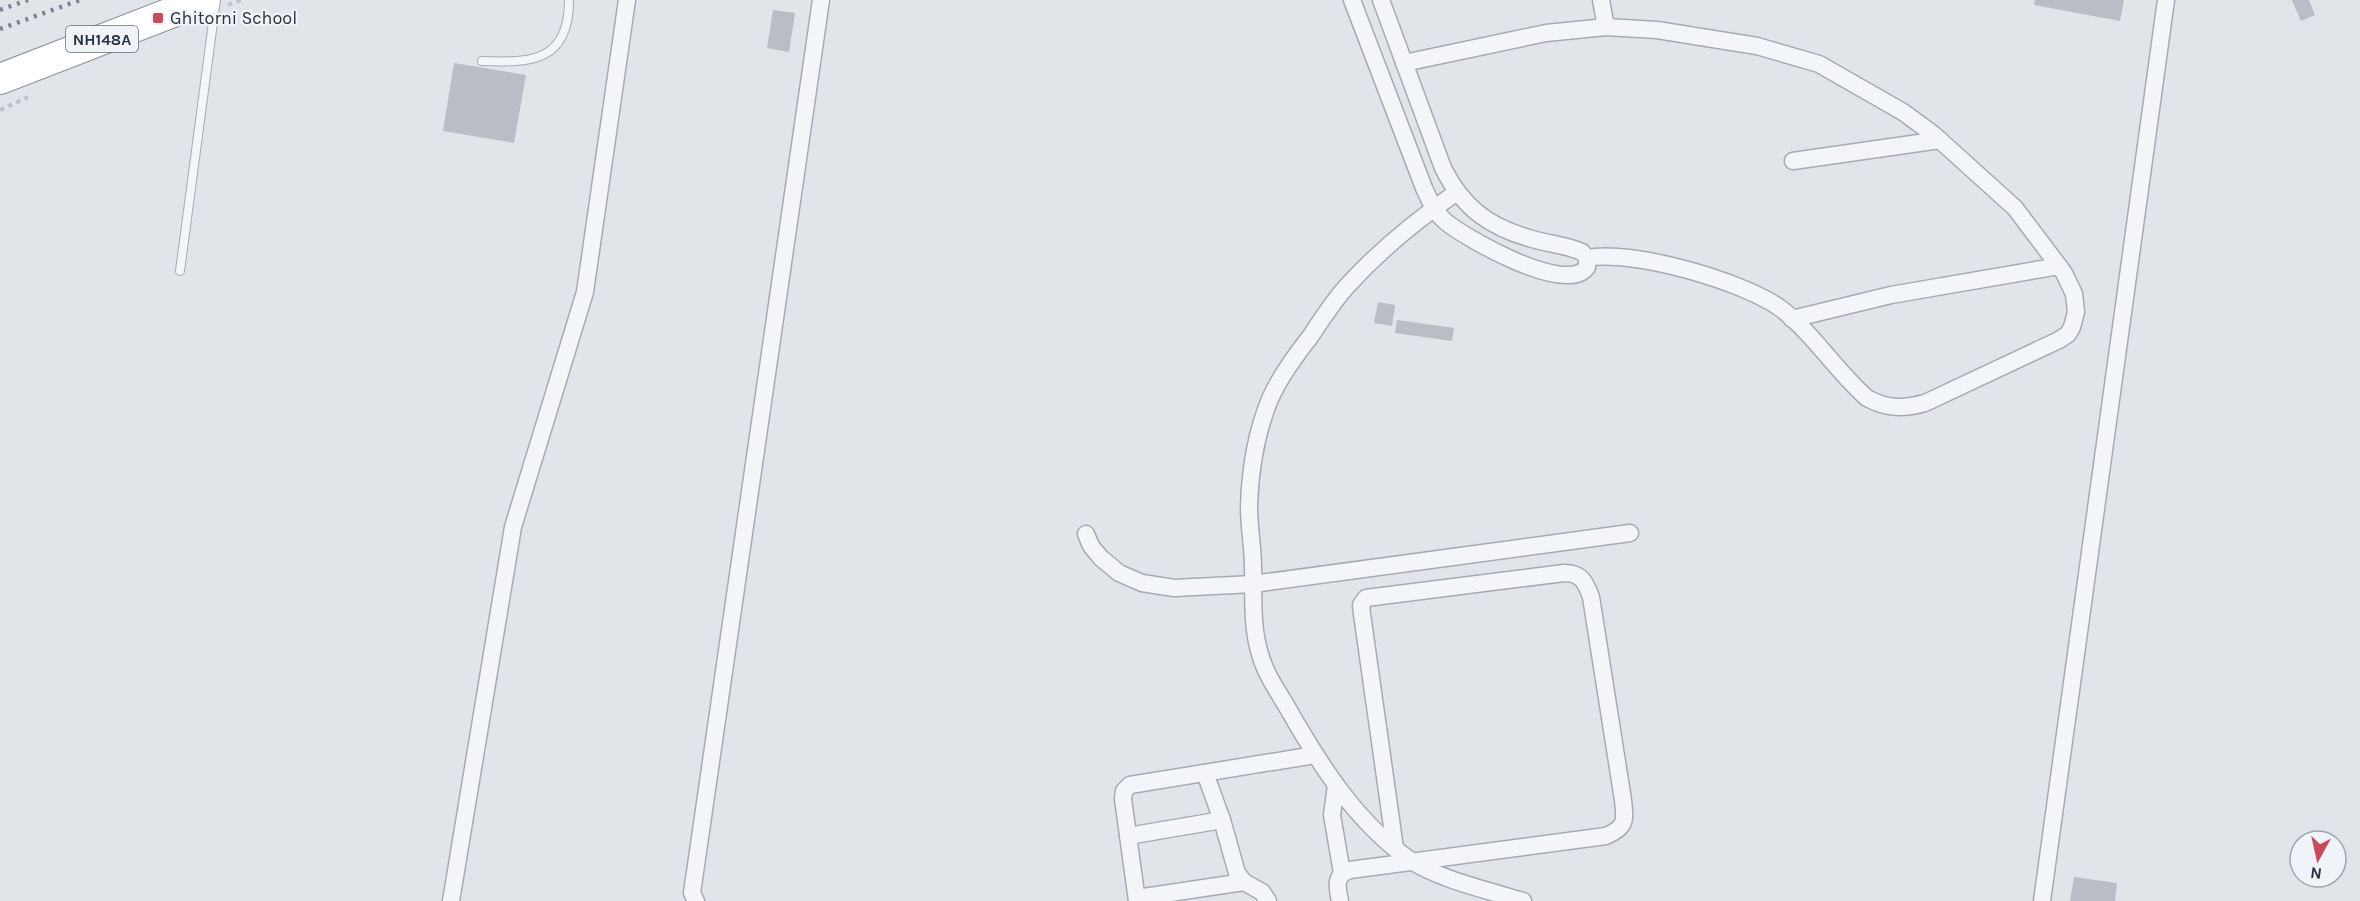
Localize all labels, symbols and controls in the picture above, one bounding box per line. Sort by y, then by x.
place label: Ghitorni School [170,7,297,29]
marker: Ghitorni School [151,11,165,25]
road number: NH148A [66,26,138,52]
north arrow [2288,829,2348,889]
text: N [2309,863,2323,884]

